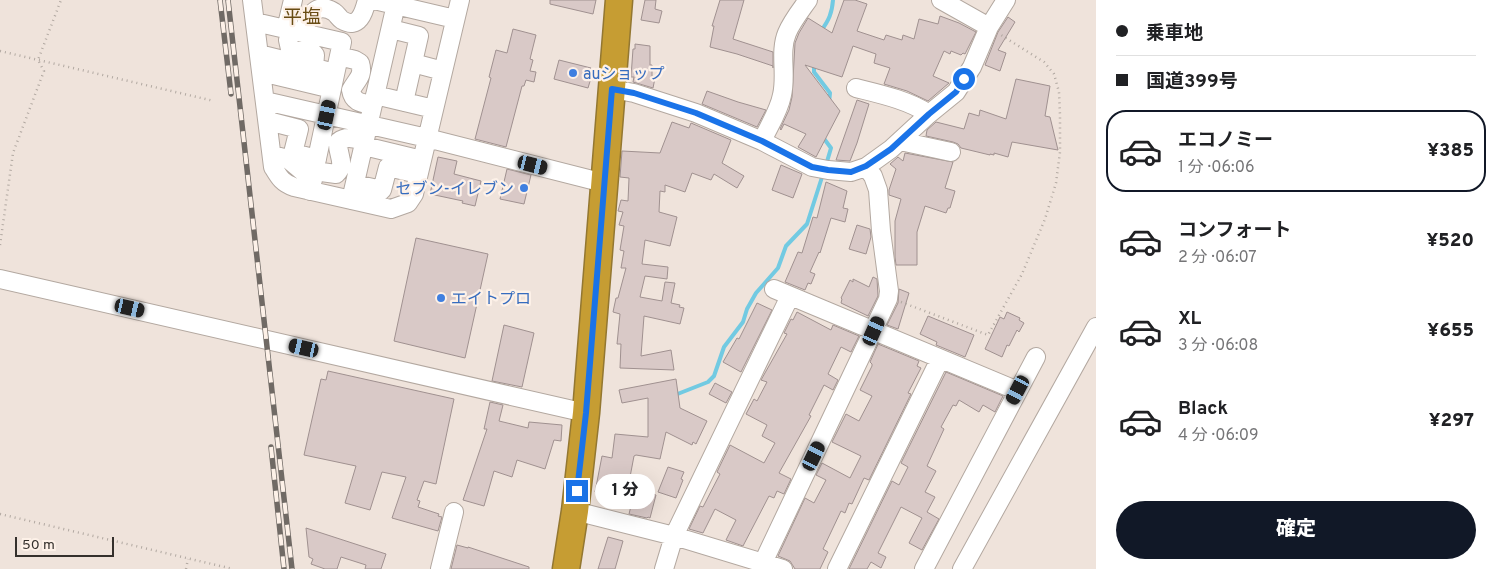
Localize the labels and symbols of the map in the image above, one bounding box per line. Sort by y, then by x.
district label: 平塩 [283,6,321,30]
place label: auショップ [583,65,664,85]
marker: auショップ [567,67,579,79]
route start [953,68,975,90]
car [316,99,337,131]
car [516,154,549,176]
place label: セブン-イレブン [396,180,514,200]
marker: セブン-イレブン [518,182,530,194]
place label: エイトプロ [451,290,531,310]
marker: エイトプロ [435,292,447,304]
car [113,297,146,319]
car [861,314,886,348]
car [287,337,320,359]
car [1004,373,1031,407]
car [800,439,827,473]
callout: 1 分 [594,474,654,508]
route end [566,480,588,502]
scale bar [15,534,114,557]

